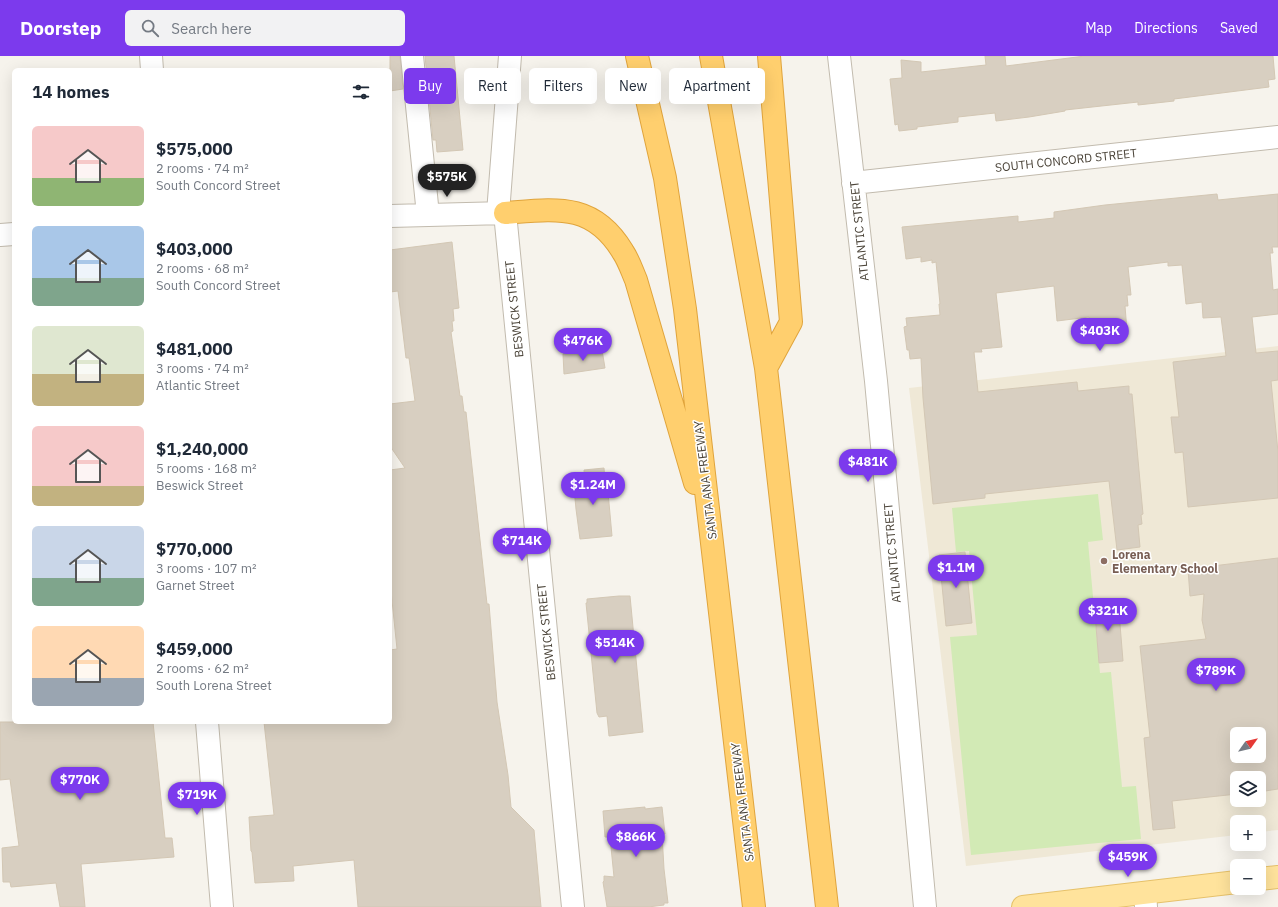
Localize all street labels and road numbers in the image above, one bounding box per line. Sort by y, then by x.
street label: SOUTH CONCORD STREET [994,145,1138,175]
street label: ATLANTIC STREET [846,180,872,282]
street label: BESWICK STREET [501,260,527,358]
street label: SANTA ANA FREEWAY [690,420,720,540]
street label: ATLANTIC STREET [880,502,904,604]
street label: BESWICK STREET [533,583,559,681]
street label: SANTA ANA FREEWAY [727,742,757,862]

